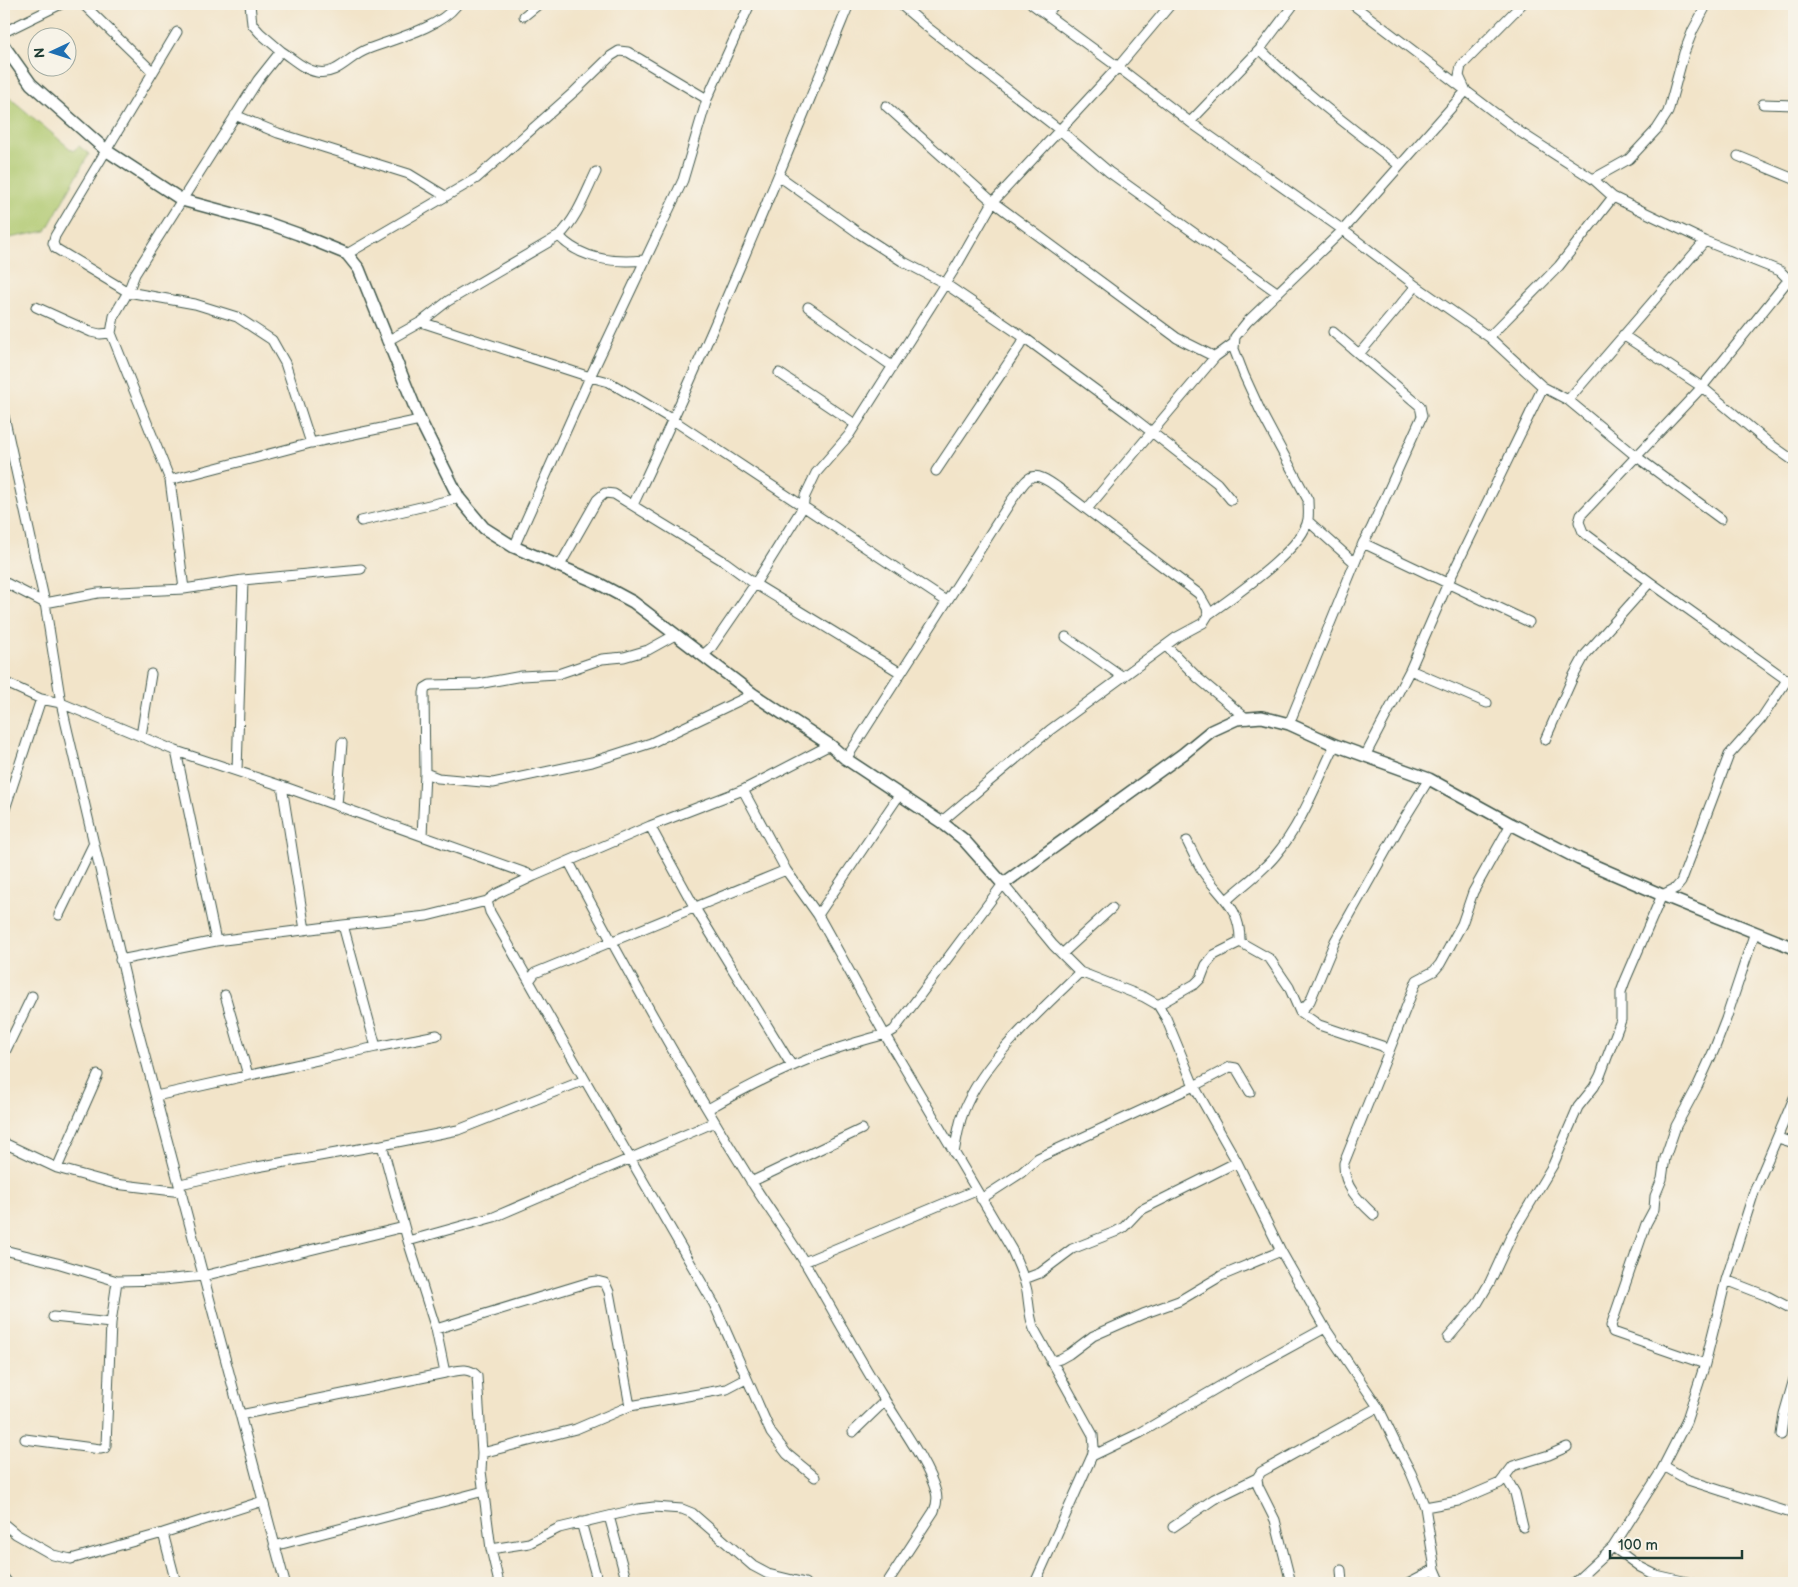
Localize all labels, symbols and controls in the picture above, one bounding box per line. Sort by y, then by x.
north arrow [28,28,78,78]
text: N [31,47,48,59]
scale bar [1610,1527,1743,1559]
text: 100 m [1618,1536,1658,1555]

